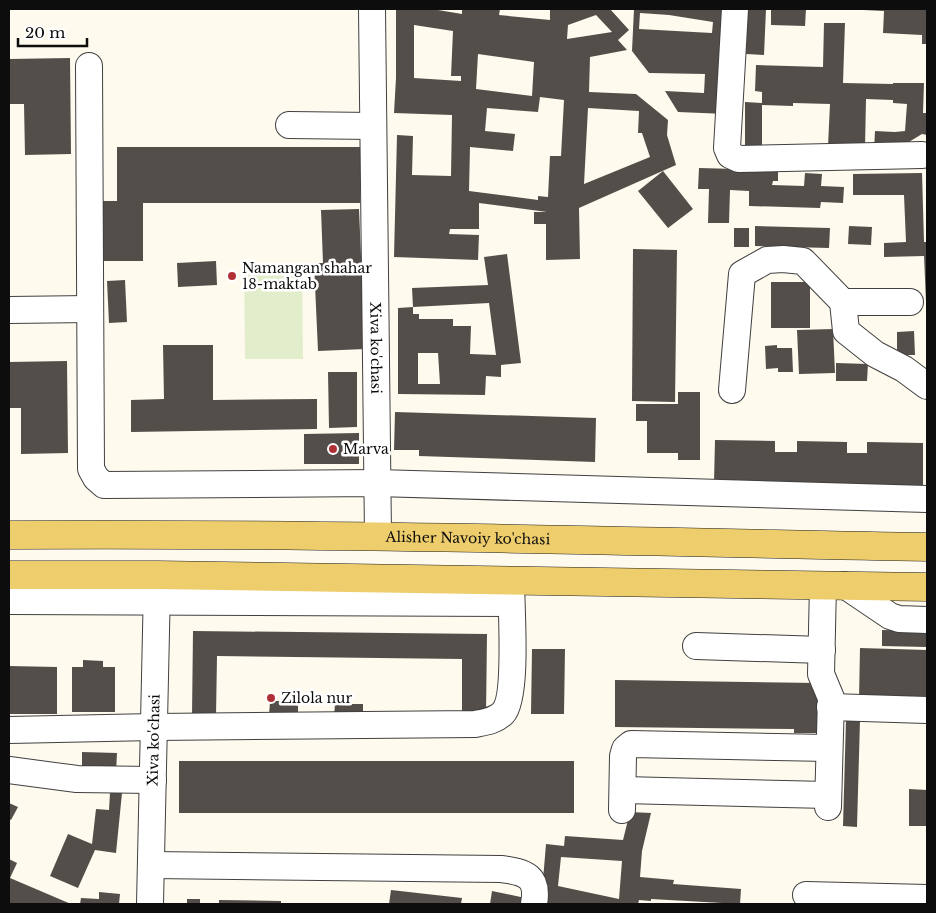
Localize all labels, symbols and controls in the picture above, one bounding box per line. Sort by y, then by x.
scale bar [18,15,86,47]
text: 20 m [25,23,65,42]
place label: Namangan shahar 18-maktab [242,259,372,293]
marker: Namangan shahar 18-maktab [226,270,238,282]
street label: Xiva ko'chasi [366,302,385,394]
place label: Marva [343,440,389,458]
marker: Marva [327,443,339,455]
street label: Alisher Navoiy ko'chasi [385,528,551,548]
place label: Zilola nur [281,689,352,707]
marker: Zilola nur [265,692,277,704]
street label: Xiva ko'chasi [144,694,164,786]

